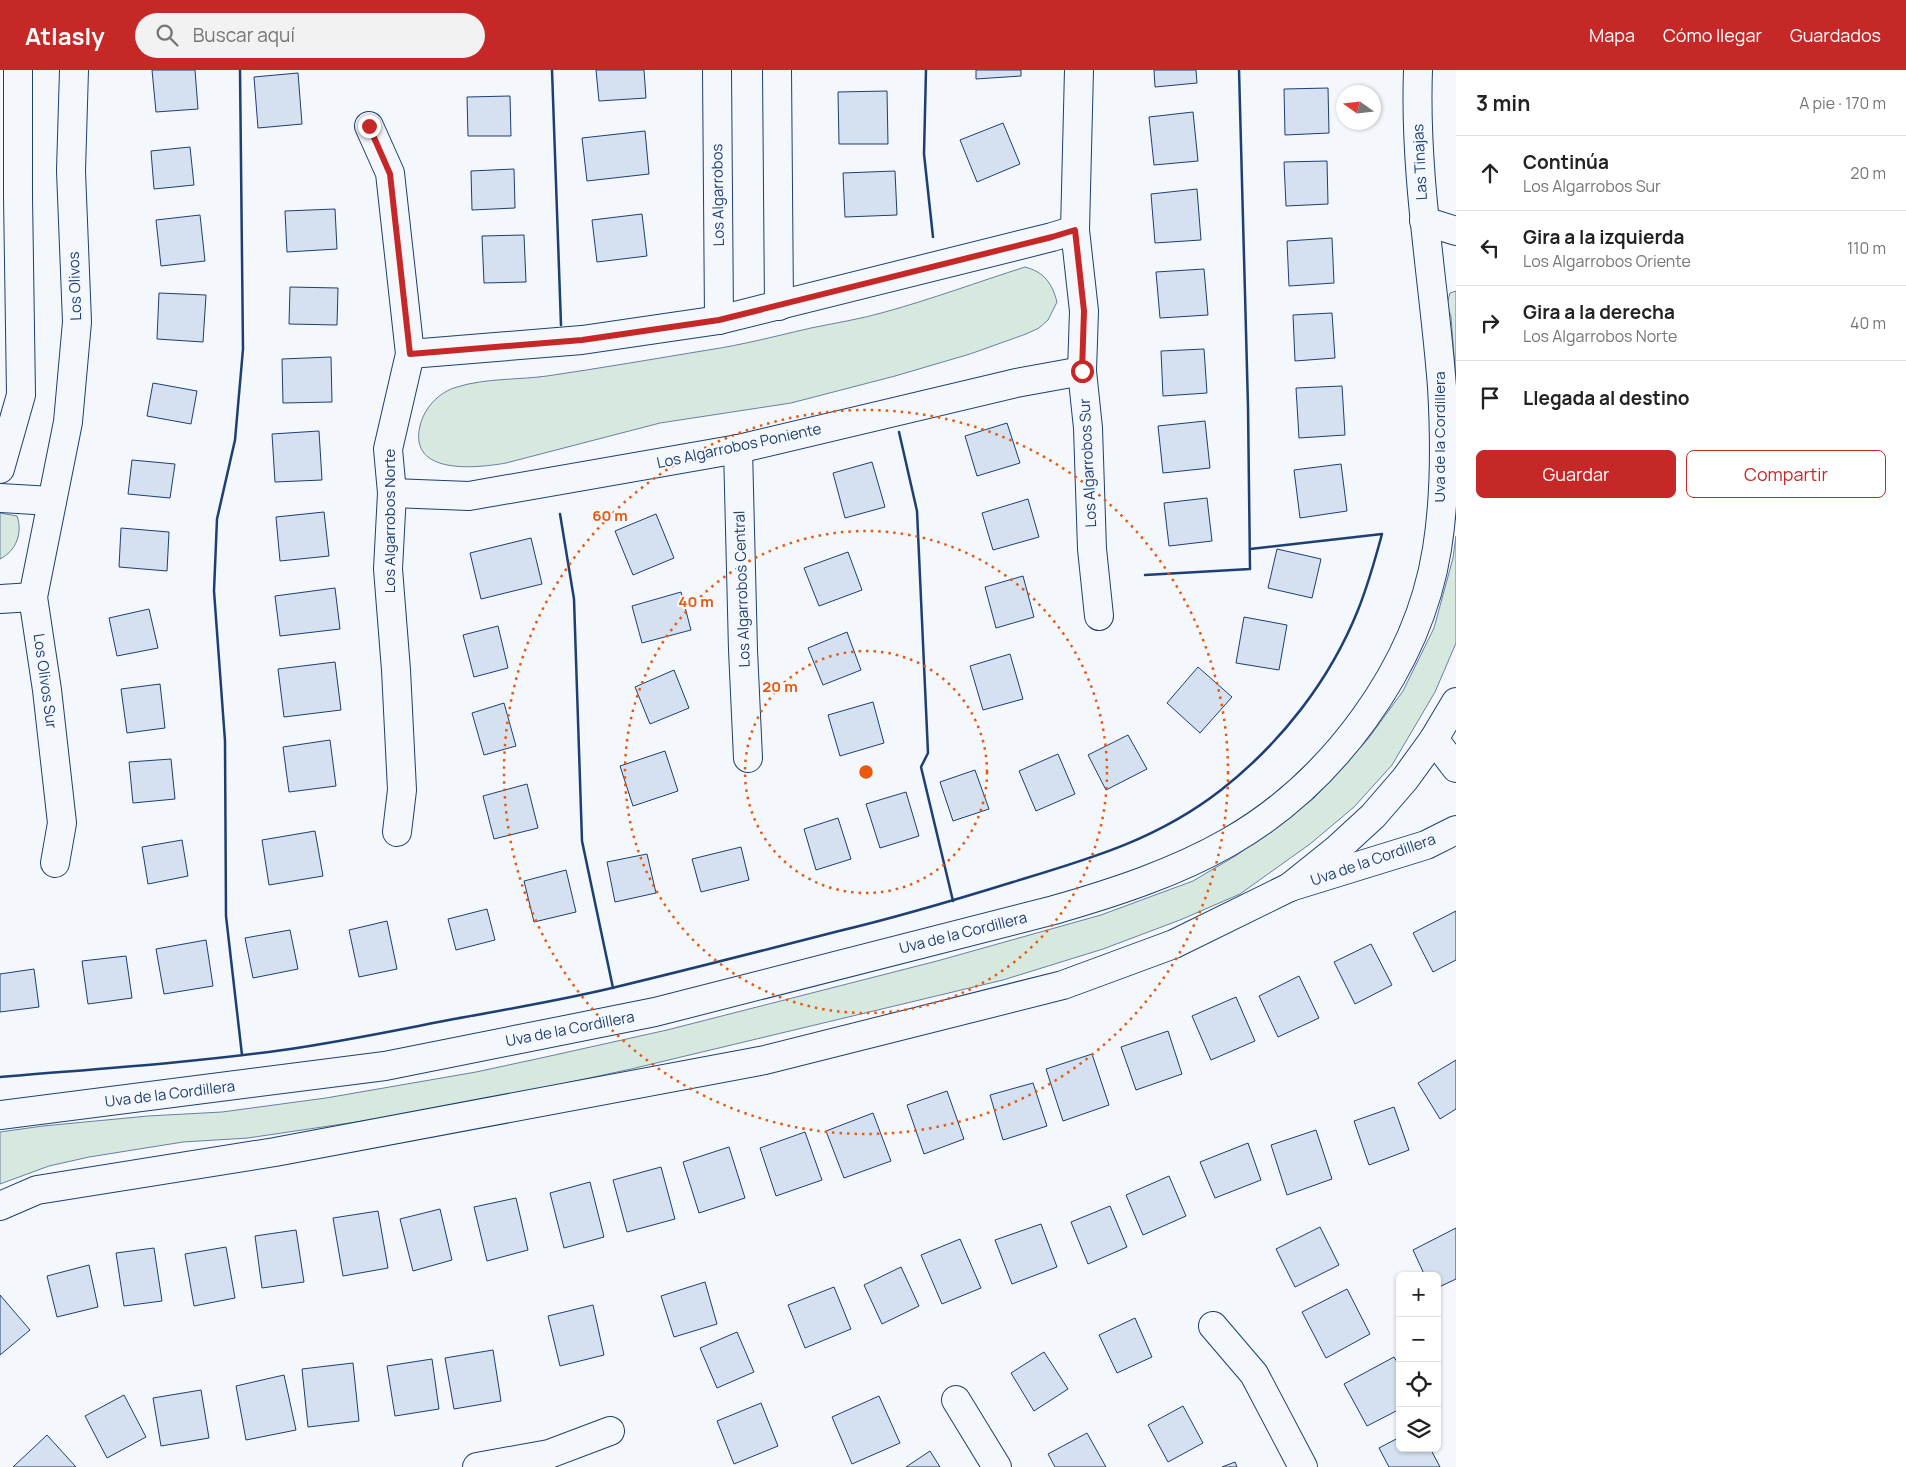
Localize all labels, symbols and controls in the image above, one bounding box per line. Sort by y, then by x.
search box [135,13,485,58]
text: Atlasly [25,19,105,52]
icon: search [153,21,181,49]
text: Buscar aquí [193,22,295,48]
text: Mapa [1589,23,1635,47]
text: Cómo llegar [1663,23,1762,47]
text: Guardados [1790,23,1881,47]
north arrow [1336,85,1381,130]
text: 3 min [1476,89,1530,117]
text: A pie · 170 m [1799,92,1886,114]
route end [358,115,381,138]
street label: Las Tinajas [1407,123,1432,201]
street label: Los Algarrobos [706,143,729,247]
text: Continúa [1523,149,1609,175]
icon: ahead [1476,159,1504,187]
text: 20 m [1850,162,1886,184]
text: Los Algarrobos Sur [1523,175,1661,197]
text: Gira a la izquierda [1523,224,1684,250]
icon: left [1476,234,1504,262]
text: 110 m [1847,237,1886,259]
text: Los Algarrobos Oriente [1523,250,1691,272]
street label: Los Olivos [63,251,86,321]
text: Gira a la derecha [1523,299,1675,325]
icon: right [1476,309,1504,337]
text: 40 m [1850,312,1886,334]
text: Los Algarrobos Norte [1523,325,1677,347]
route start [1071,360,1094,383]
street label: Uva de la Cordillera [1429,372,1450,503]
icon: arrive [1476,384,1504,412]
text: Llegada al destino [1523,385,1690,411]
street label: Los Algarrobos Sur [1074,397,1101,528]
street label: Los Algarrobos Poniente [655,418,823,473]
street label: Los Algarrobos Norte [379,448,400,593]
button: Guardar [1476,450,1676,498]
button: Compartir [1686,450,1886,498]
text: 60 m [592,505,628,526]
street label: Los Algarrobos Central [728,510,755,668]
text: 40 m [678,591,714,612]
street label: Los Olivos Sur [28,632,63,730]
text: 20 m [762,676,798,697]
centre of rings [857,763,875,781]
street label: Uva de la Cordillera [1307,828,1438,891]
street label: Uva de la Cordillera [897,906,1029,959]
street label: Uva de la Cordillera [504,1006,636,1051]
street label: Uva de la Cordillera [104,1075,236,1112]
map controls [1396,1272,1441,1452]
button: + [1396,1272,1441,1317]
button: − [1396,1317,1441,1362]
button: locate [1396,1362,1441,1407]
button: layers [1396,1407,1441,1452]

